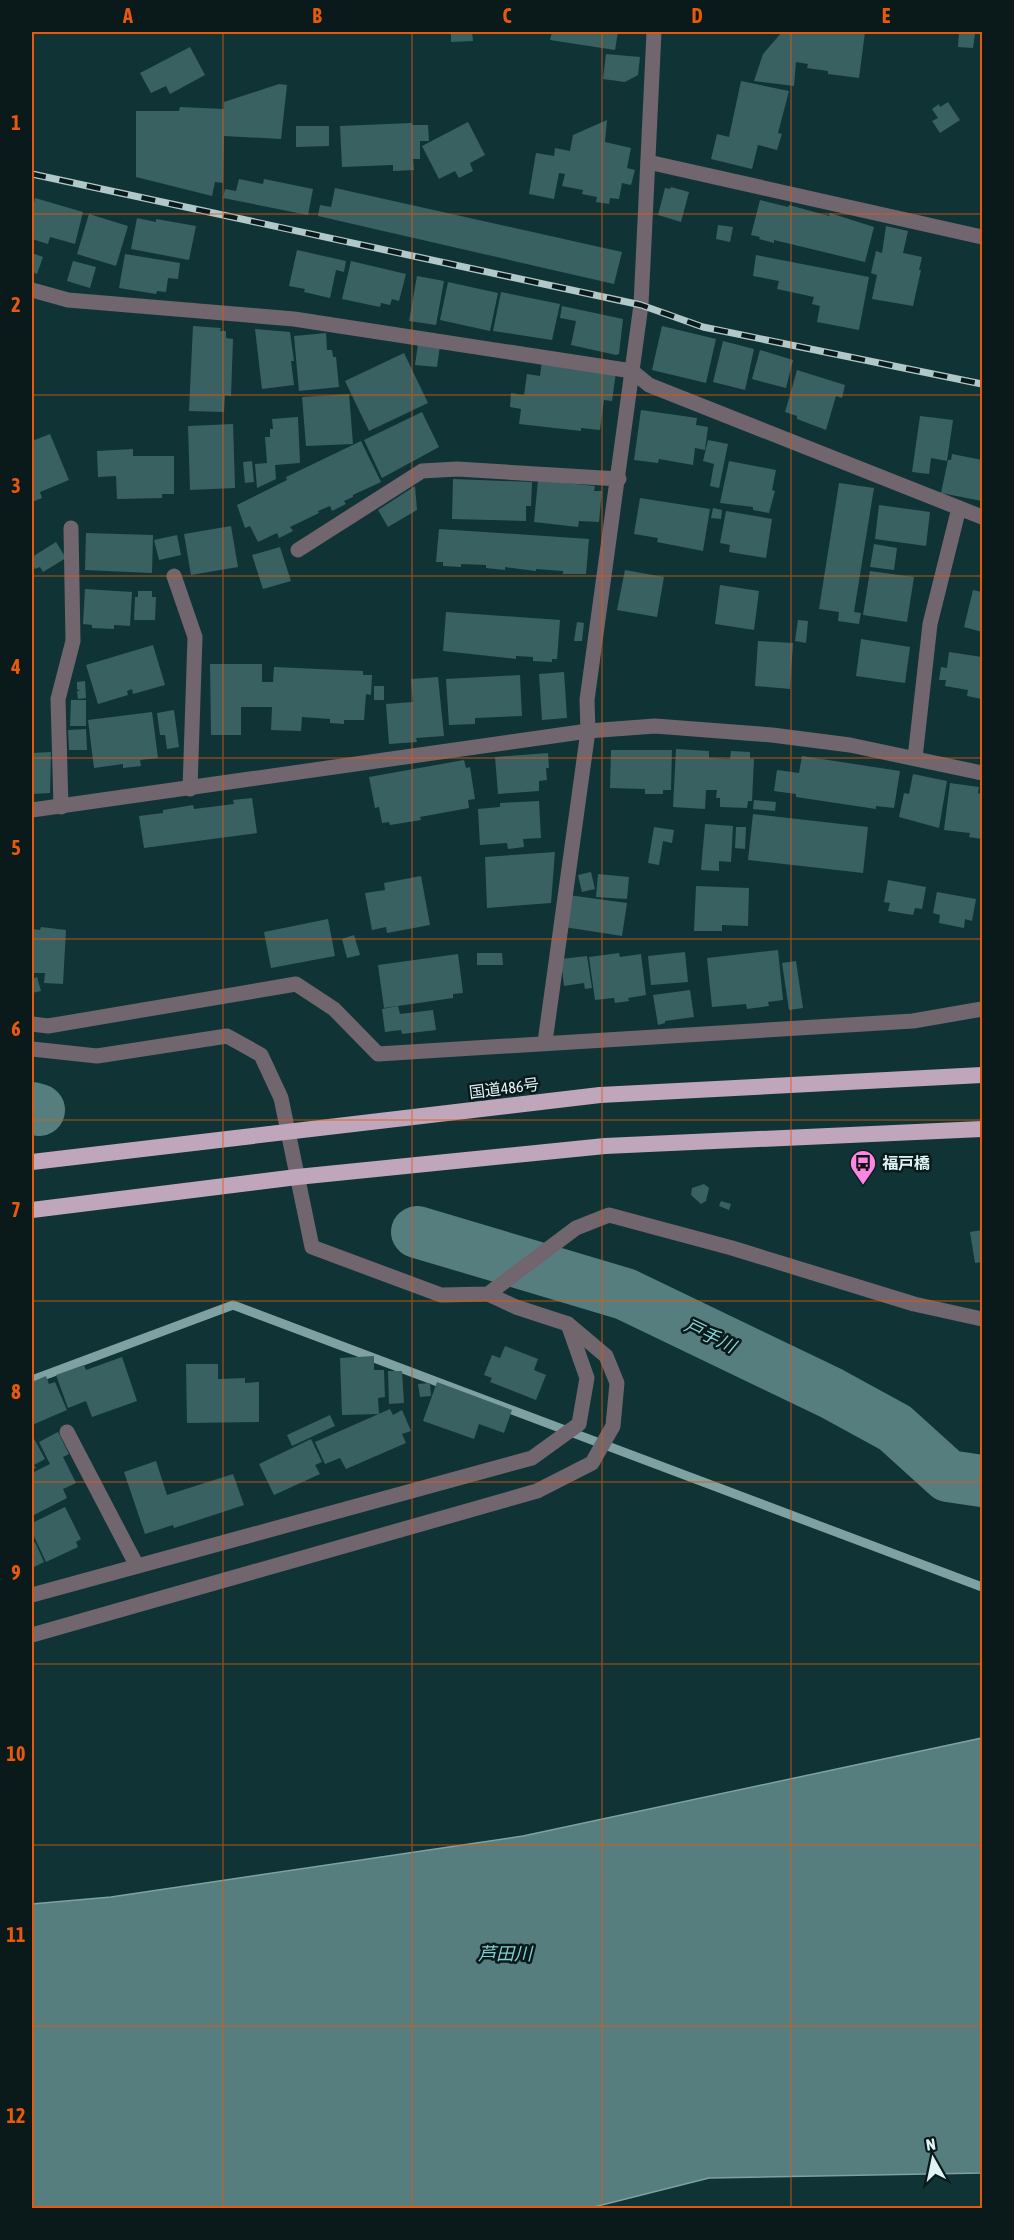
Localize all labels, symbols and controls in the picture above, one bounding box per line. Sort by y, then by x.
text: A [122,4,133,27]
text: B [312,4,322,27]
text: C [503,4,512,27]
text: D [691,4,703,27]
text: E [882,4,891,27]
text: 1 [11,111,21,134]
text: 2 [11,293,21,316]
text: 3 [11,474,21,497]
text: 4 [10,655,21,678]
text: 5 [11,836,21,859]
text: 6 [11,1017,21,1040]
street label: 国道486号 [468,1075,540,1101]
bus stop icon: 福戸橋 [848,1148,878,1186]
place label: 福戸橋 [882,1154,930,1172]
text: 7 [11,1198,21,1221]
water label: 戸手川 [681,1314,741,1358]
text: 8 [11,1380,21,1403]
text: 9 [11,1561,21,1584]
text: 10 [7,1742,25,1765]
text: 11 [7,1923,25,1946]
water label: 芦田川 [478,1943,534,1964]
text: 12 [7,2104,25,2127]
north arrow [903,2129,963,2189]
text: N [925,2135,937,2154]

